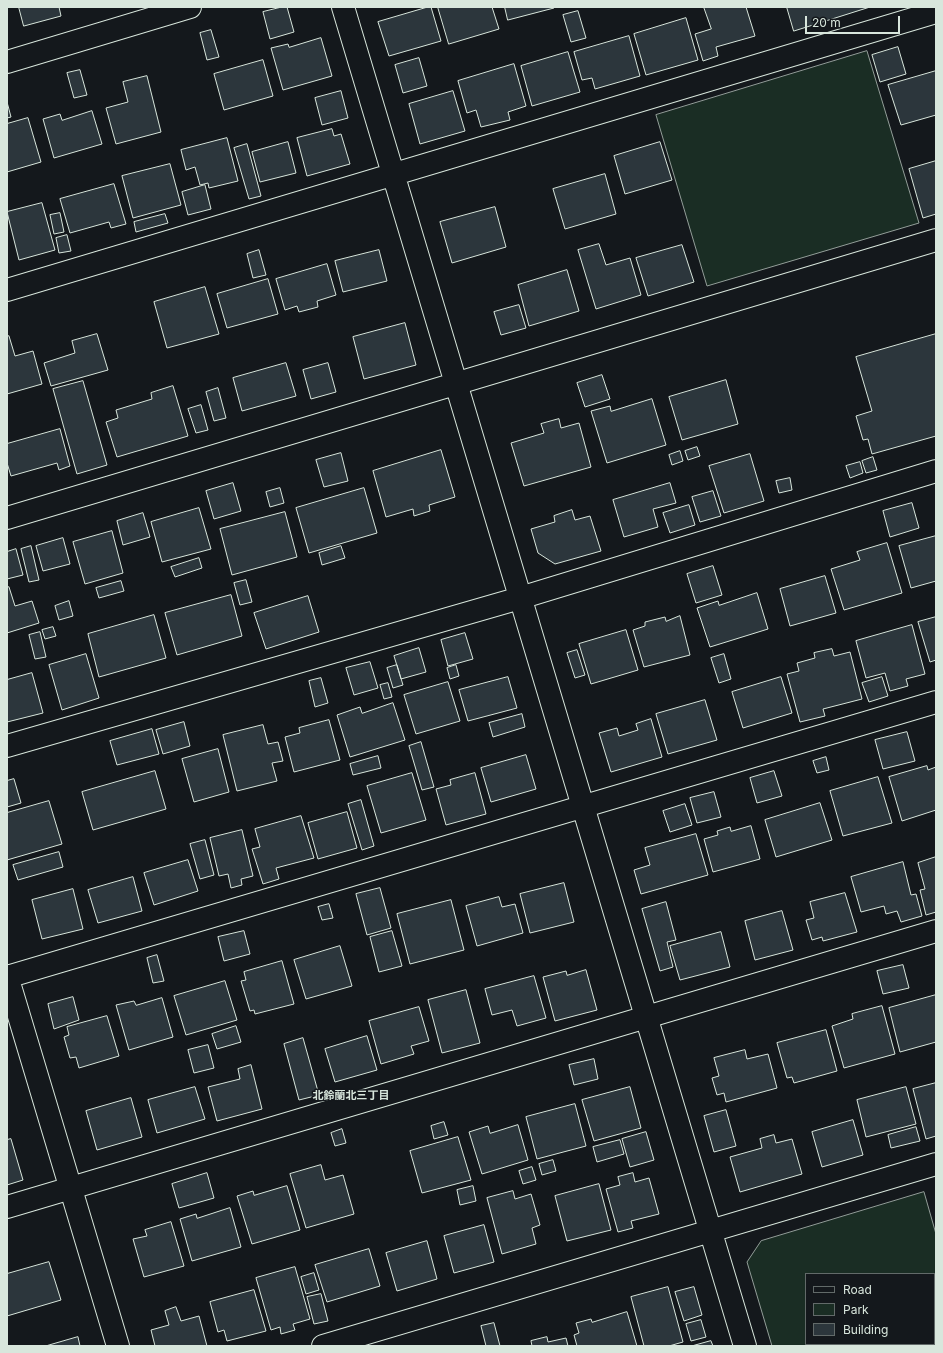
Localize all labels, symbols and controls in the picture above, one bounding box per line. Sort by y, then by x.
scale bar [807,8,902,34]
text: 20 m [812,15,841,30]
district label: 北鈴蘭北三丁目 [313,1089,389,1103]
legend [805,1273,935,1345]
text: Road [843,1282,872,1297]
text: Park [843,1302,869,1317]
text: Building [843,1322,888,1337]

